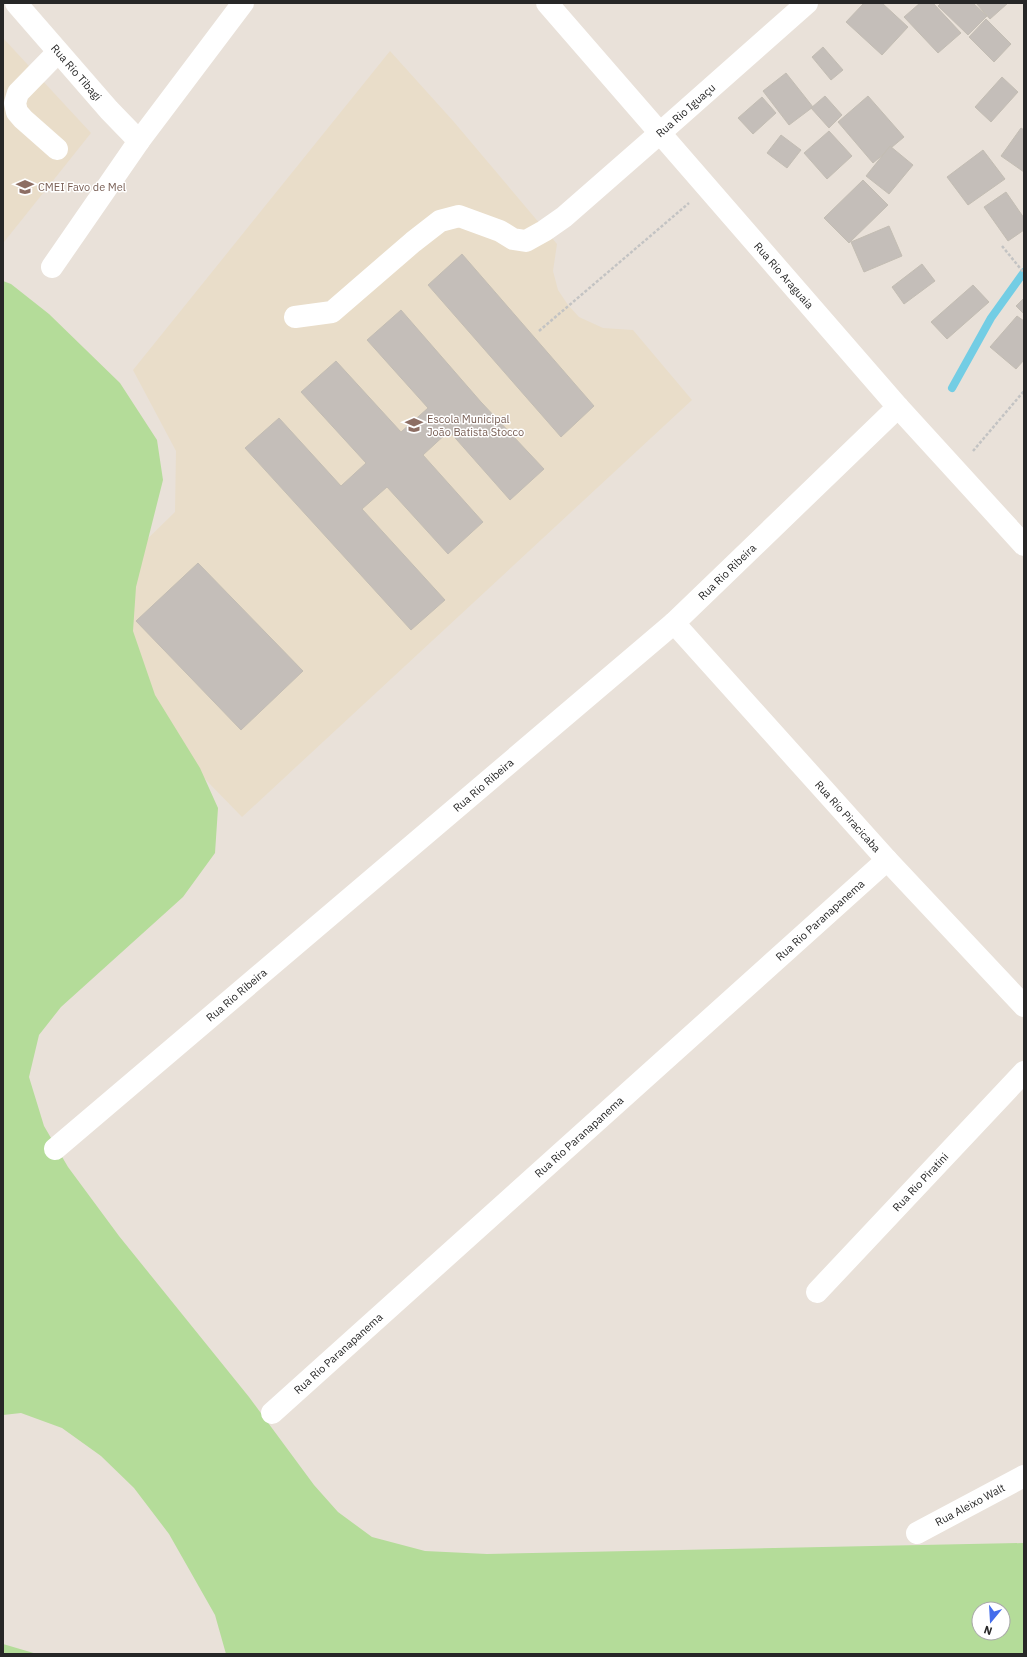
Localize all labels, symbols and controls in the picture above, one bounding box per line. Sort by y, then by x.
street label: Rua Rio Tibagi [48,41,105,104]
street label: Rua Rio Iguaçu [653,80,718,140]
school or university icon: CMEI Favo de Mel [15,177,35,197]
place label: CMEI Favo de Mel [38,180,126,194]
street label: Rua Rio Araguaia [751,239,817,312]
place label: Escola Municipal João Batista Stocco [427,412,524,439]
school or university icon: Escola Municipal João Batista Stocco [404,415,424,435]
street label: Rua Rio Ribeira [695,541,759,603]
street label: Rua Rio Ribeira [450,755,517,815]
street label: Rua Rio Piracicaba [812,778,884,855]
street label: Rua Rio Paranapanema [773,877,868,964]
street label: Rua Rio Ribeira [203,965,270,1025]
street label: Rua Rio Paranapanema [532,1093,627,1180]
street label: Rua Rio Piratini [890,1150,951,1214]
street label: Rua Rio Paranapanema [291,1310,386,1397]
street label: Rua Aleixo Walt [933,1480,1007,1529]
north arrow [971,1601,1011,1641]
text: N [982,1623,994,1638]

